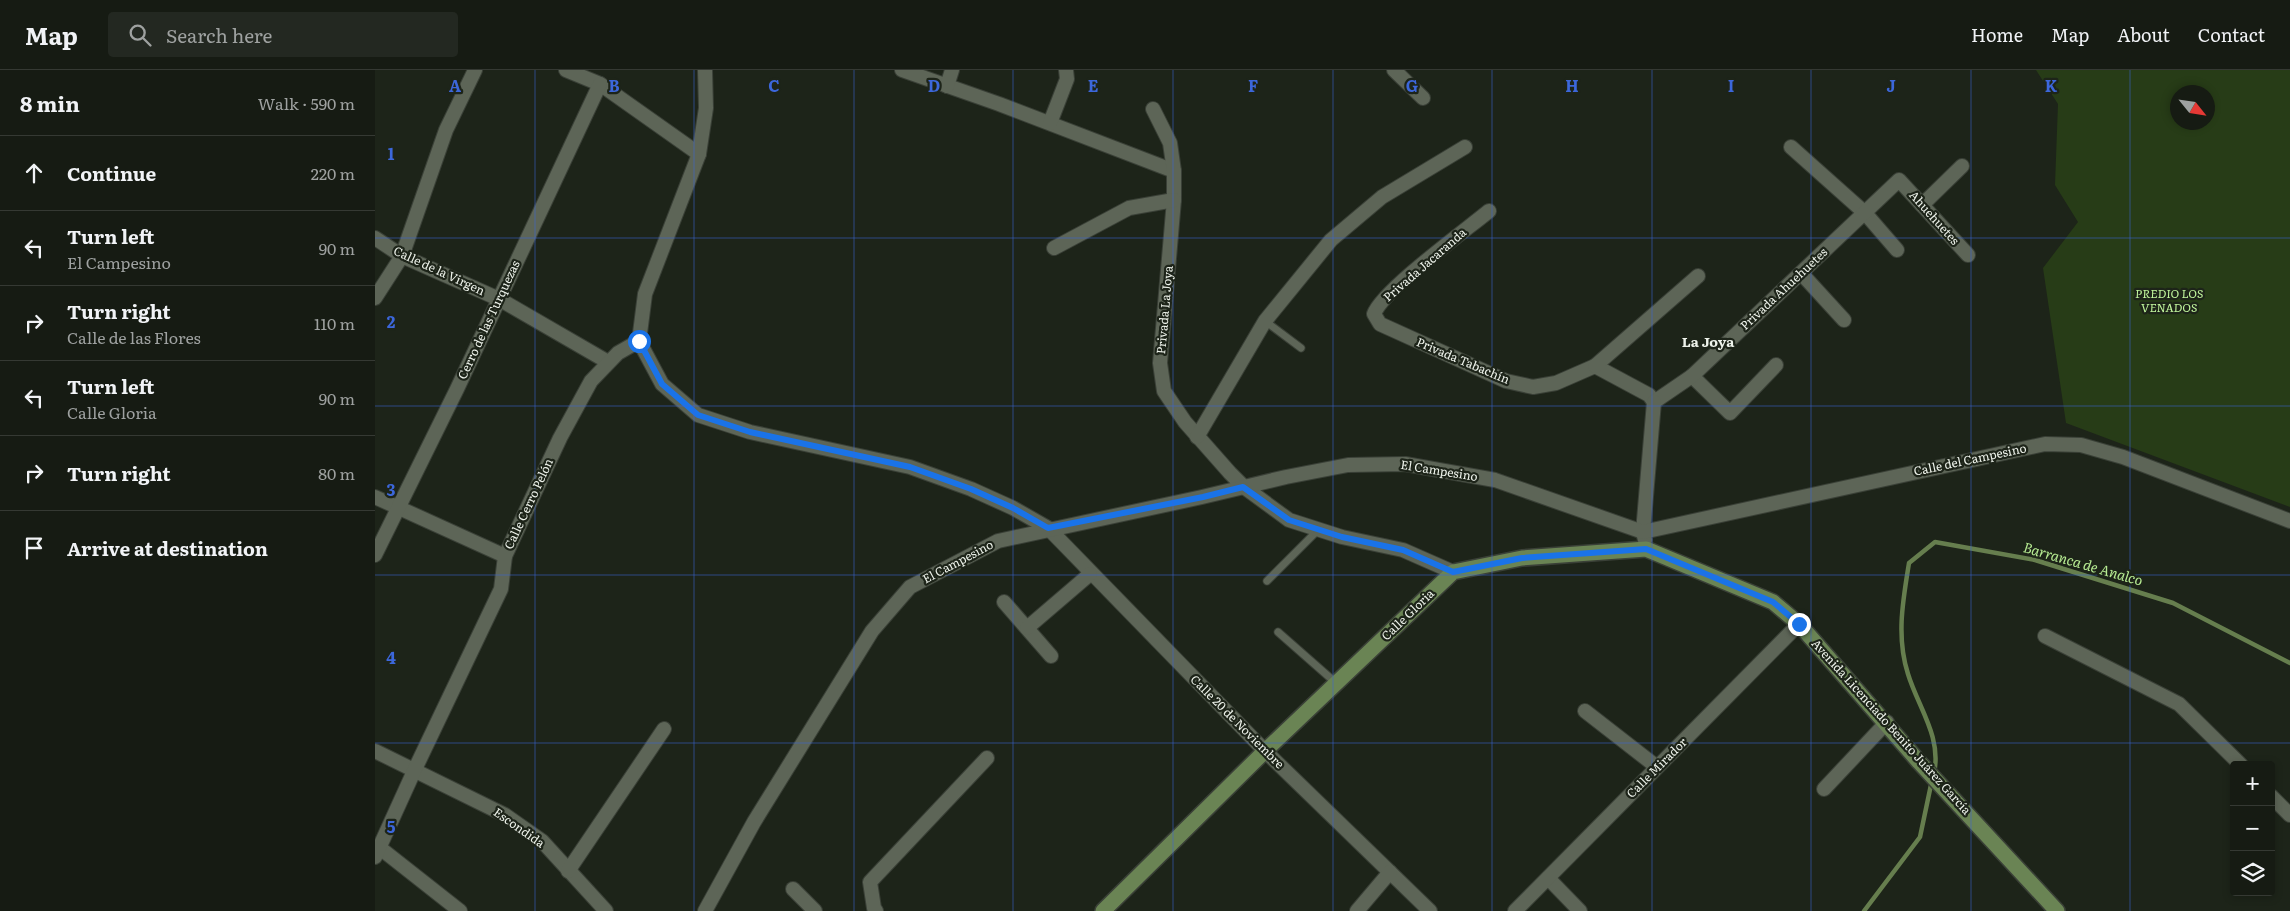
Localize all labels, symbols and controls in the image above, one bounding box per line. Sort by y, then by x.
search box [108,12,458,57]
text: Map [25,17,78,52]
icon: search [126,21,154,49]
text: Search here [166,21,272,49]
text: Home [1971,21,2023,48]
text: Map [2051,21,2089,48]
text: About [2117,21,2170,48]
text: Contact [2198,21,2265,48]
text: A [449,73,461,97]
text: B [608,73,620,97]
text: C [768,73,780,97]
text: D [928,73,940,97]
text: E [1088,73,1099,97]
text: F [1248,73,1258,97]
text: G [1406,73,1418,97]
text: H [1565,73,1579,97]
text: I [1728,73,1734,97]
text: J [1886,73,1896,97]
text: K [2045,73,2058,97]
north arrow [2170,85,2215,130]
text: 8 min [20,87,80,118]
text: Walk · 590 m [258,91,355,115]
text: 1 [388,141,395,165]
icon: ahead [20,159,48,187]
text: Continue [67,159,156,187]
text: 220 m [311,161,355,185]
street label: Ahuehuetes [1905,186,1964,249]
text: Turn left [67,222,154,250]
street label: Privada Jacaranda [1379,223,1470,305]
icon: left [20,234,48,262]
text: 90 m [319,236,355,260]
street label: Calle de la Virgen [391,241,488,299]
street label: Privada Ahuehuetes [1736,243,1831,334]
text: El Campesino [67,250,171,274]
street label: Cerro de las Turquezas [453,257,524,382]
street label: Privada La Joya [1151,264,1177,355]
park label: PREDIO LOS VENADOS [2135,284,2203,316]
text: Turn right [67,297,171,325]
icon: right [20,309,48,337]
text: 2 [387,309,396,333]
text: 110 m [314,311,355,335]
text: Calle de las Flores [67,325,201,349]
route start [628,330,651,353]
district label: La Joya [1682,331,1735,351]
street label: Privada Tabachín [1414,332,1513,388]
text: Turn left [67,372,154,400]
icon: left [20,384,48,412]
text: 90 m [319,386,355,410]
text: Calle Gloria [67,400,157,424]
street label: Calle del Campesino [1912,438,2028,480]
street label: Calle Cerro Pelón [499,455,557,552]
street label: El Campesino [1399,455,1479,485]
icon: right [20,459,48,487]
text: Turn right [67,459,171,487]
text: 80 m [318,461,355,485]
text: 3 [387,477,396,501]
icon: arrive [20,534,48,562]
text: Arrive at destination [67,534,268,562]
street label: El Campesino [919,535,996,587]
water label: Barranca de Analco [2021,536,2145,590]
street label: Calle Gloria [1377,584,1438,644]
route end [1788,613,1811,636]
street label: Avenida Licenciado Benito Juárez García [1808,635,1976,819]
text: 4 [386,645,396,669]
street label: Calle 20 de Noviembre [1187,670,1289,772]
street label: Calle Mirador [1622,733,1691,802]
map controls [2230,761,2275,896]
button: + [2230,761,2275,806]
street label: Escondida [490,803,549,852]
button: − [2230,806,2275,851]
text: 5 [387,814,396,838]
button: layers [2230,851,2275,896]

